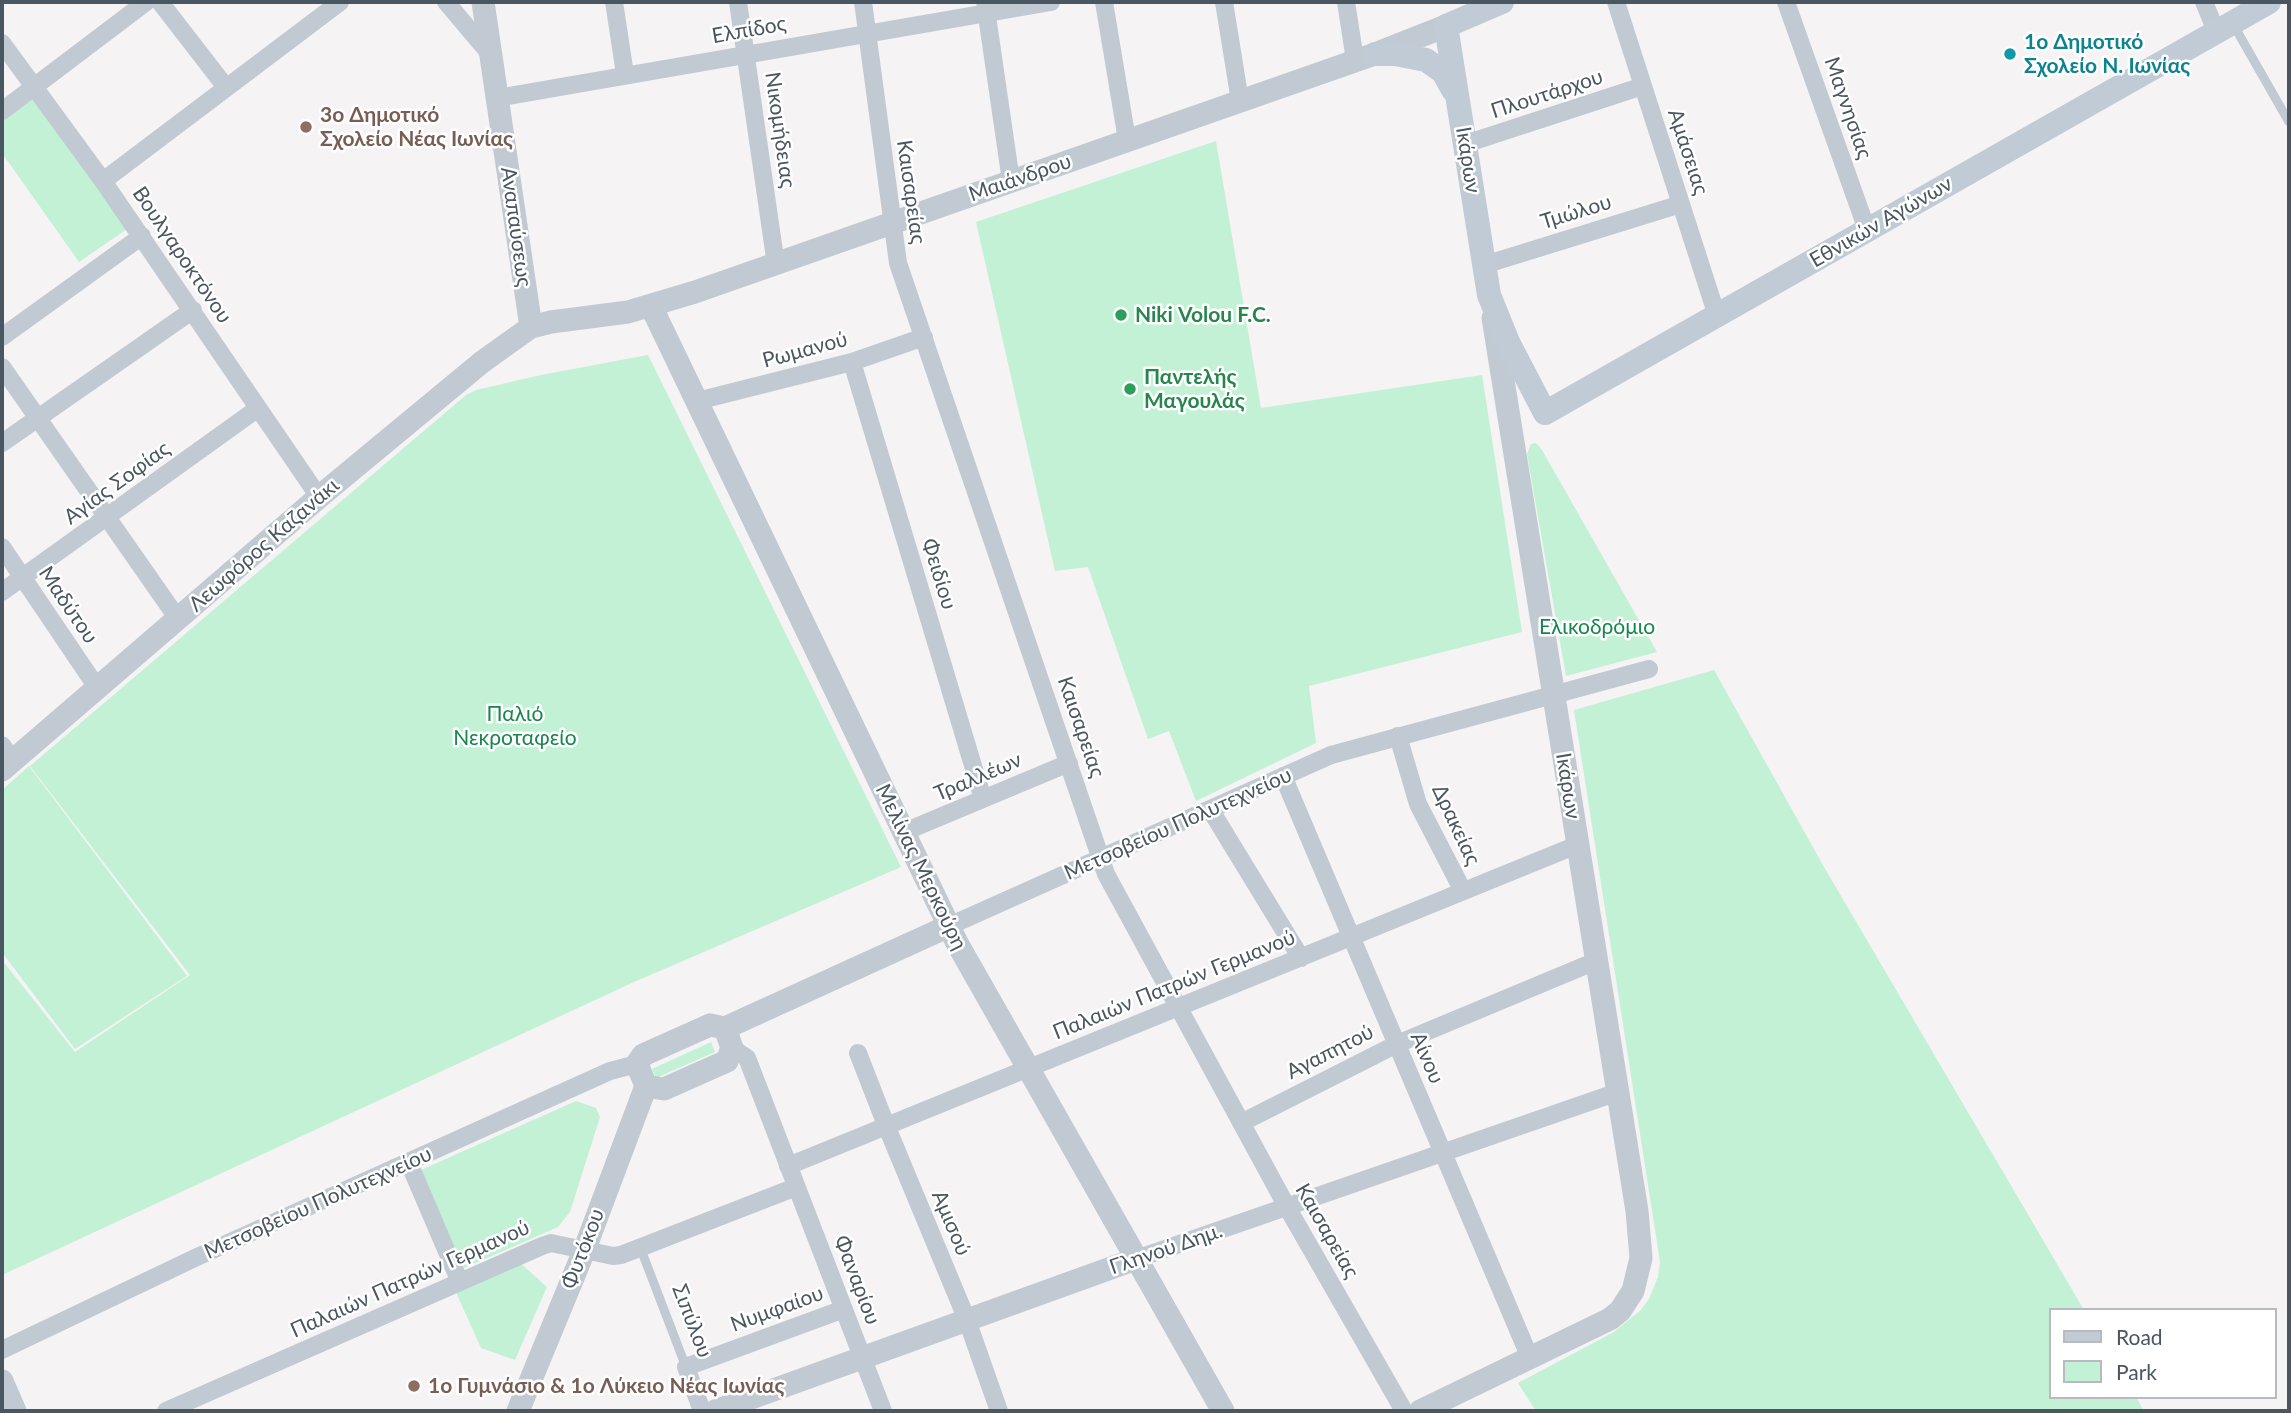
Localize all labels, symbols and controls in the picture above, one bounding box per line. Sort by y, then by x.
street label: Ελπίδος [710,11,788,49]
place label: 1ο Δημοτικό Σχολείο Ν. Ιωνίας [2024,29,2190,79]
marker: 1ο Δημοτικό Σχολείο Ν. Ιωνίας [2002,46,2018,62]
street label: Μαγνησίας [1819,54,1877,162]
street label: Πλουτάρχου [1488,64,1606,124]
street label: Νικομήδειας [759,70,801,190]
place label: 3ο Δημοτικό Σχολείο Νέας Ιωνίας [320,102,513,152]
street label: Αμάσειας [1662,106,1714,198]
marker: 3ο Δημοτικό Σχολείο Νέας Ιωνίας [298,119,314,135]
street label: Ικάρων [1450,125,1486,195]
street label: Καισαρείας [891,138,931,246]
street label: Μαιάνδρου [965,149,1075,207]
street label: Αναπαύσεως [495,165,537,289]
street label: Εθνικών Αγώνων [1805,171,1957,273]
street label: Βουλγαροκτόνου [127,182,237,328]
street label: Τμώλου [1537,189,1615,235]
place label: Niki Volou F.C. [1135,302,1271,328]
marker: Niki Volou F.C. [1113,307,1129,323]
street label: Ρωμανού [760,327,850,373]
place label: Παντελής Μαγουλάς [1144,364,1245,414]
marker: Παντελής Μαγουλάς [1122,381,1138,397]
street label: Αγίας Σοφίας [59,436,175,530]
street label: Λεωφόρος Καζανάκι [184,473,344,617]
street label: Φειδίου [916,535,962,613]
street label: Μαδύτου [33,562,103,648]
park label: Ελικοδρόμιο [1539,614,1655,640]
street label: Καισαρείας [1052,673,1110,781]
park label: Παλιό Νεκροταφείο [453,701,577,751]
street label: Τραλλέων [930,747,1026,807]
street label: Ικάρων [1550,751,1586,821]
street label: Μετσοβείου Πολυτεχνείου [1060,762,1296,886]
street label: Μελίνας Μερκούρη [870,780,972,954]
street label: Δρακείας [1426,781,1486,869]
street label: Παλαιών Πατρών Γερμανού [1049,925,1299,1045]
street label: Αγαπητού [1282,1019,1378,1085]
street label: Αίνου [1405,1029,1449,1087]
street label: Μετσοβείου Πολυτεχνείου [200,1141,436,1265]
street label: Καισαρείας [1290,1179,1364,1283]
street label: Αμισού [926,1187,976,1259]
street label: Φυτόκου [556,1205,610,1293]
street label: Παλαιών Πατρών Γερμανού [287,1215,533,1343]
street label: Γληνού Δημ. [1106,1218,1226,1280]
street label: Φαναρίου [828,1232,886,1328]
street label: Σιπύλου [667,1281,717,1361]
street label: Νυμφαίου [727,1281,827,1337]
legend [2050,1308,2277,1399]
text: Road [2116,1324,2163,1349]
text: Park [2116,1359,2157,1384]
place label: 1ο Γυμνάσιο & 1ο Λύκειο Νέας Ιωνίας [428,1373,784,1399]
marker: 1ο Γυμνάσιο & 1ο Λύκειο Νέας Ιωνίας [406,1378,422,1394]

